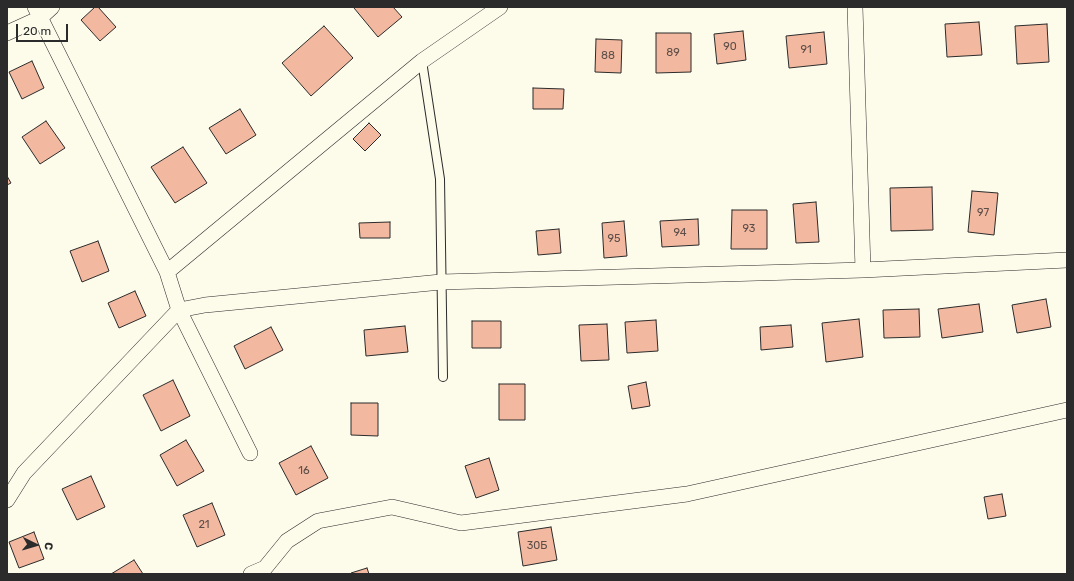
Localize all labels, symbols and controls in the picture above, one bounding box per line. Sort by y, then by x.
scale bar [18,16,70,42]
text: 20 m [23,24,51,38]
house number: 90 [723,40,737,54]
house number: 91 [800,43,812,57]
house number: 89 [666,46,680,60]
house number: 88 [601,49,615,63]
house number: 97 [977,206,989,220]
house number: 93 [743,222,755,236]
house number: 94 [673,226,687,240]
house number: 95 [607,232,621,246]
house number: 16 [298,464,310,478]
house number: 21 [198,518,210,532]
north arrow [16,525,56,565]
house number: 30Б [527,539,547,553]
text: С [42,542,55,551]

